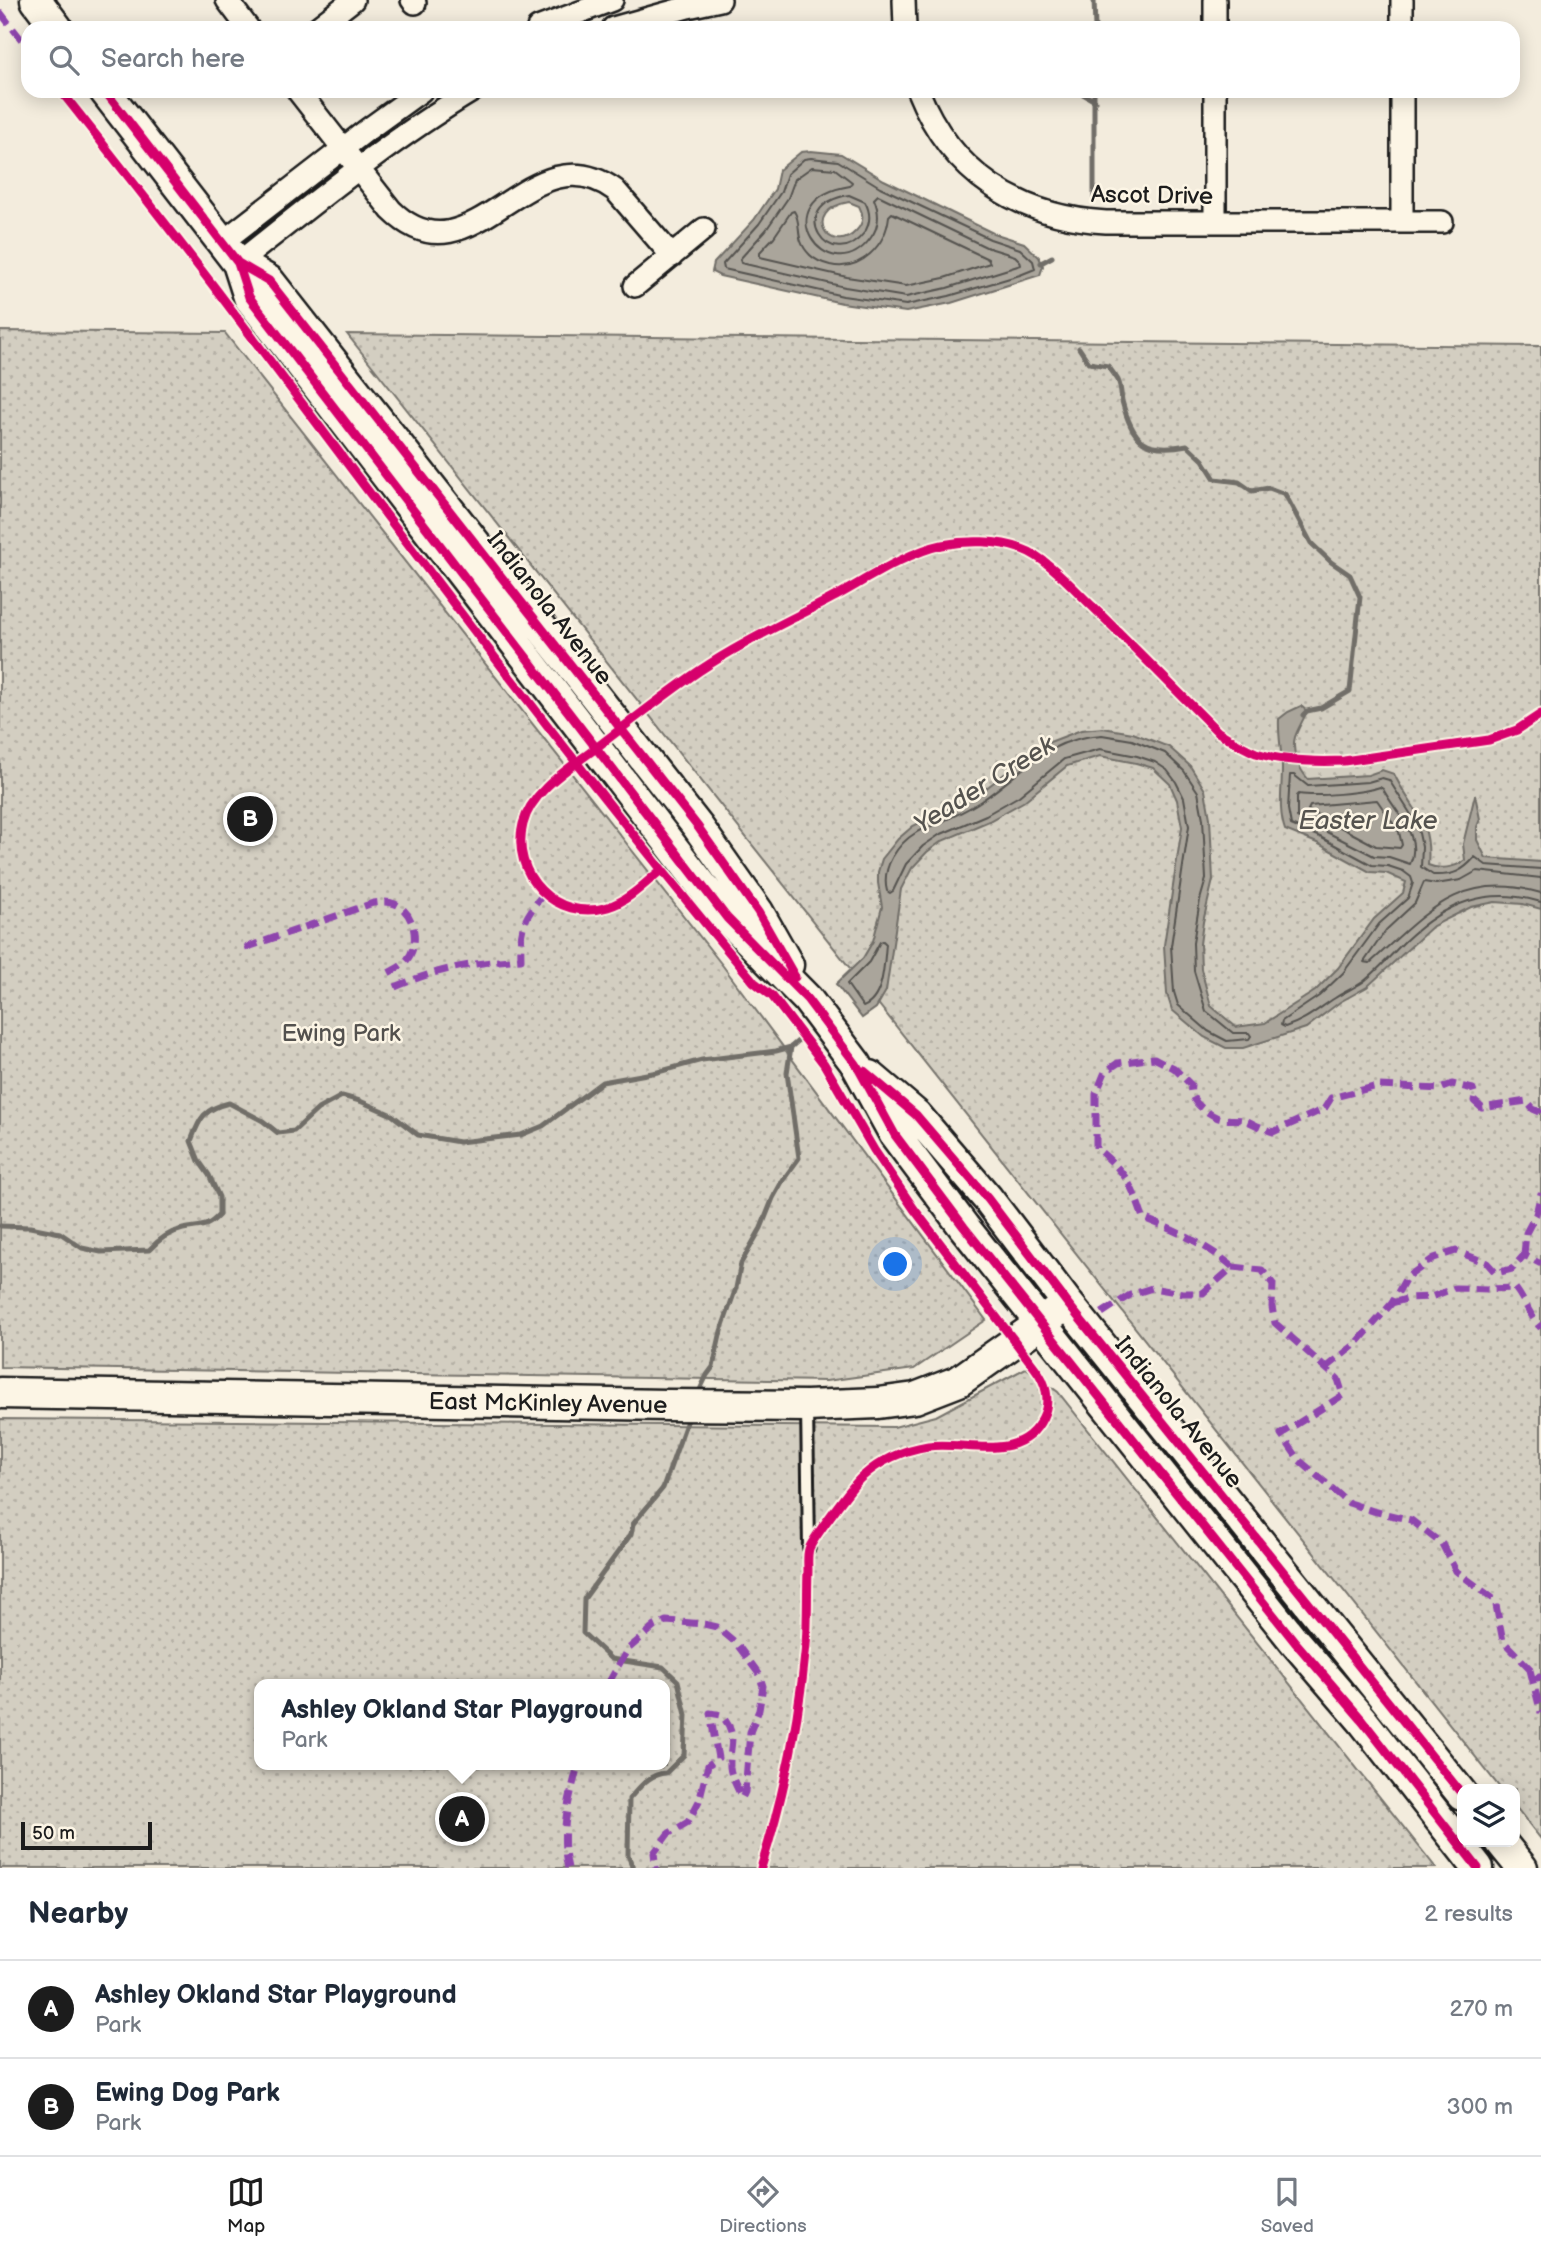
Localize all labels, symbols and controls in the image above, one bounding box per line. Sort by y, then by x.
search box [21,21,1520,98]
icon: search [45,41,83,79]
text: Search here [101,44,245,75]
street label: Ascot Drive [1091,180,1213,211]
street label: Indianola Avenue [481,526,619,691]
water label: Yeader Creek [909,729,1062,841]
pin: B [227,793,273,845]
water label: Easter Lake [1298,806,1438,837]
park label: Ewing Park [281,1019,401,1048]
your location [878,1247,912,1281]
street label: Indianola Avenue [1109,1331,1249,1494]
street label: East McKinley Avenue [428,1387,668,1420]
popup [254,1679,670,1770]
text: Ashley Okland Star Playground [281,1695,643,1726]
text: Park [281,1726,327,1754]
map controls [1457,1784,1520,1847]
button: layers [1457,1784,1520,1847]
pin: A [439,1793,485,1845]
scale bar [21,1819,152,1851]
text: 50 m [32,1822,75,1845]
text: Nearby [28,1896,128,1932]
text: 2 results [1424,1900,1513,1928]
text: Ashley Okland Star Playground [95,1980,457,2011]
text: A [44,1995,58,2023]
text: 270 m [1449,1995,1513,2023]
text: Park [95,2011,141,2039]
text: Ewing Dog Park [95,2078,280,2109]
text: B [43,2093,59,2121]
text: 300 m [1447,2093,1513,2121]
text: Park [95,2109,141,2137]
tab: Map [227,2173,265,2238]
tab: Directions [719,2173,807,2238]
tab: Saved [1261,2173,1314,2238]

